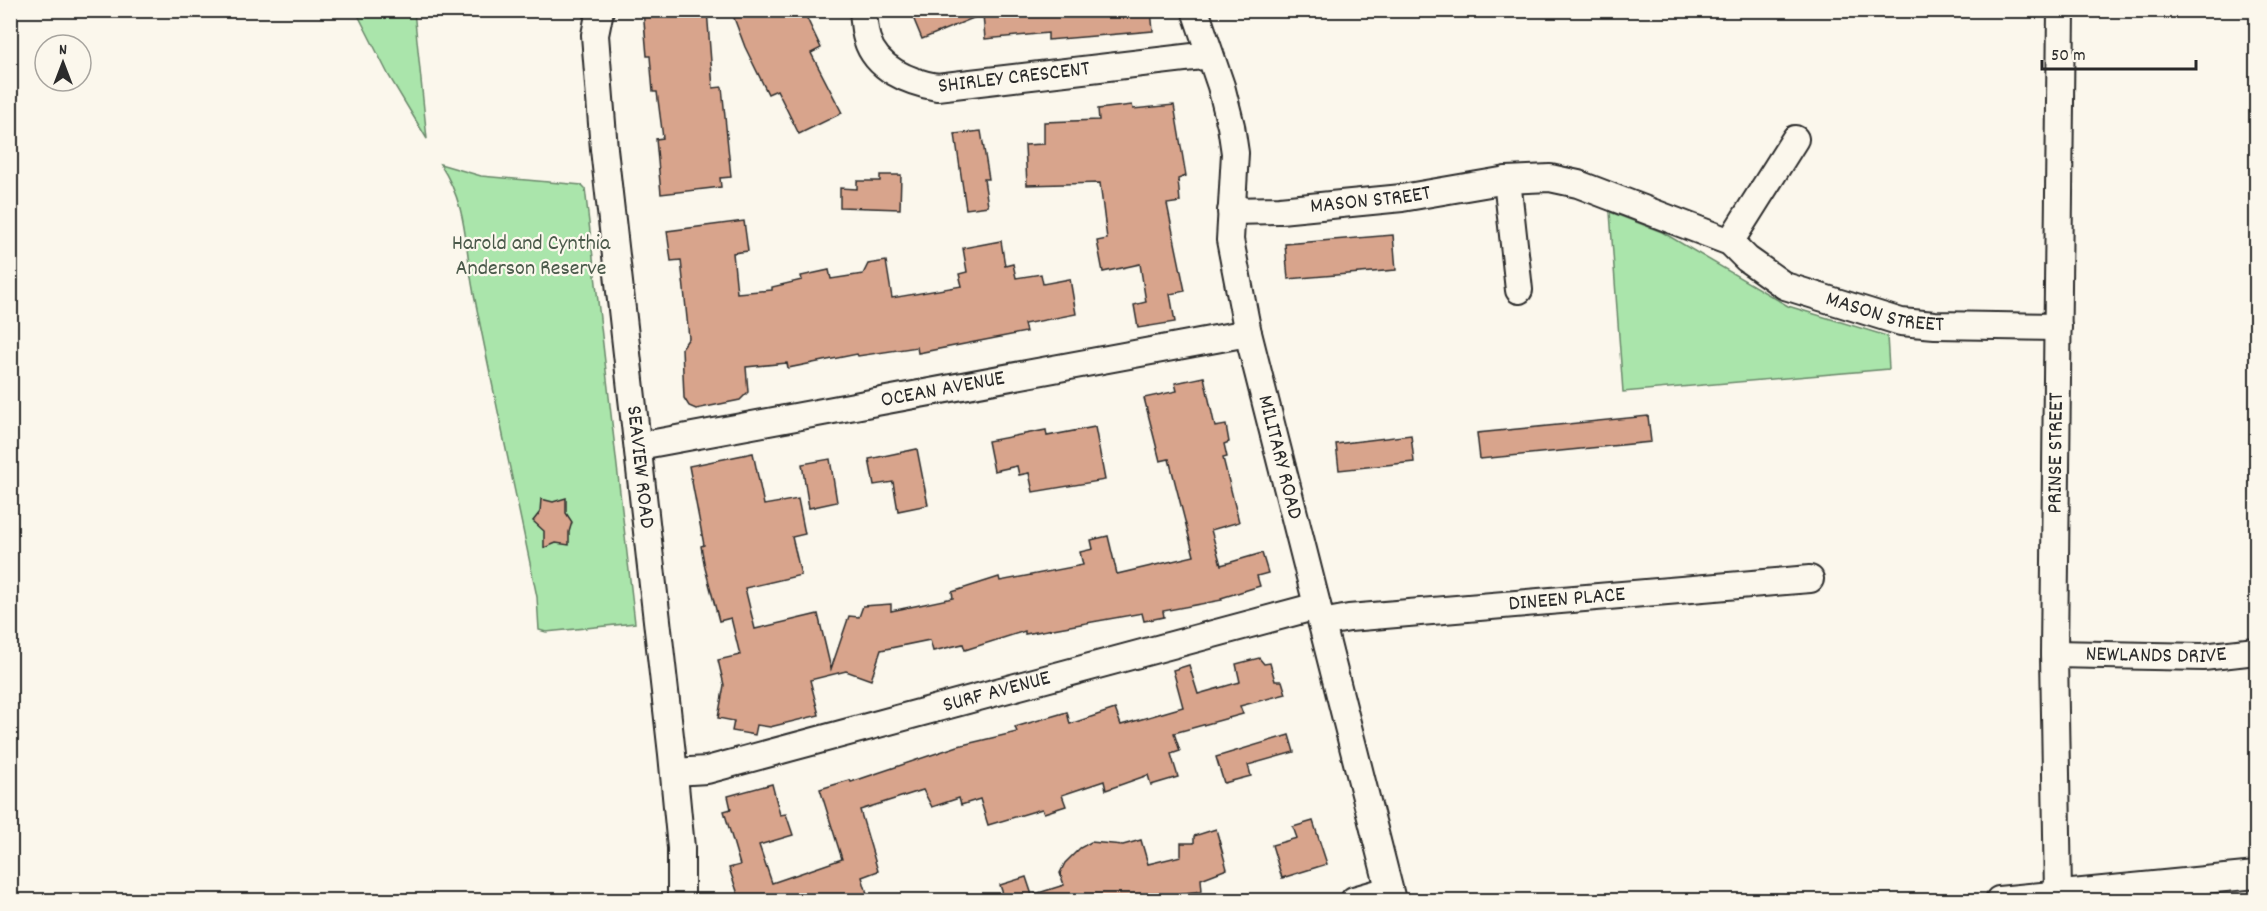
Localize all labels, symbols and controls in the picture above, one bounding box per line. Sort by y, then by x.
north arrow [33,33,93,93]
scale bar [2042,33,2196,71]
text: N [59,39,67,62]
text: 50 m [2051,44,2086,69]
street label: SHIRLEY CRESCENT [936,54,1092,102]
street label: MASON STREET [1309,178,1433,222]
park label: Harold and Cynthia Anderson Reserve [452,229,611,285]
street label: MASON STREET [1822,284,1944,341]
street label: OCEAN AVENUE [878,363,1007,416]
street label: MILITARY ROAD [1249,392,1310,523]
street label: PRINSE STREET [2040,392,2072,514]
street label: SEAVIEW ROAD [617,404,662,530]
street label: DINEEN PLACE [1507,579,1626,620]
street label: NEWLANDS DRIVE [2085,639,2228,673]
street label: SURF AVENUE [940,663,1054,721]

